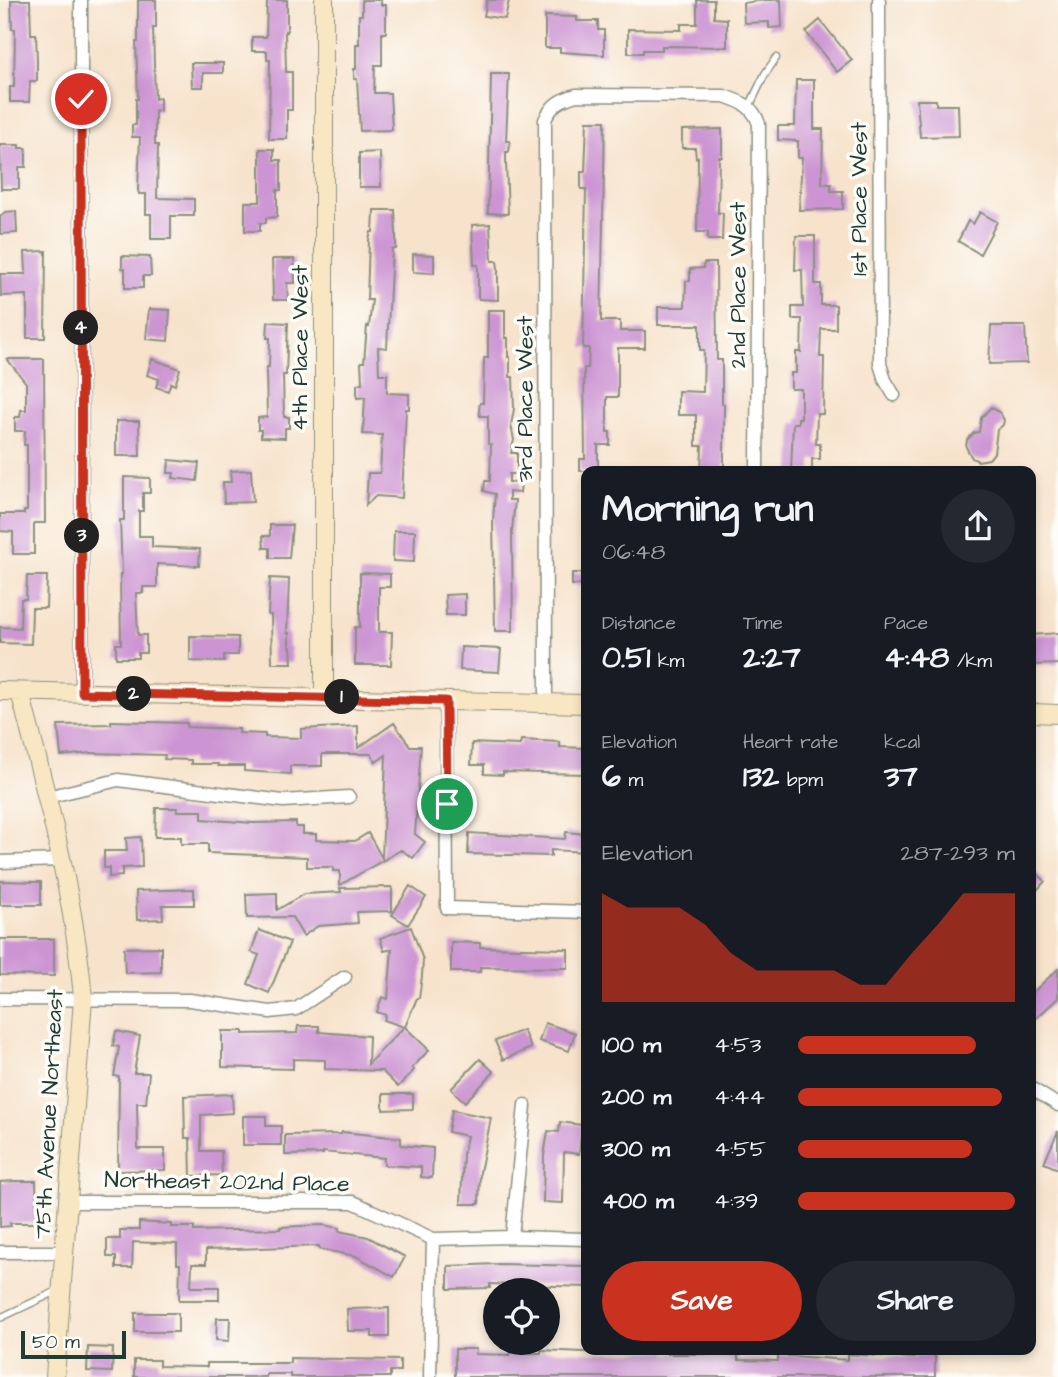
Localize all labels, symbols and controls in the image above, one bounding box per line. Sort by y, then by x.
pin [51,69,111,129]
icon: check [62,80,100,118]
street label: 1st Place West [843,121,875,276]
street label: 2nd Place West [722,201,754,368]
street label: 4th Place West [284,264,316,431]
pin: 4 [64,310,98,346]
text: 4 [74,314,87,341]
street label: 3rd Place West [509,315,541,482]
text: Morning run [602,484,814,536]
button: share [941,489,1015,563]
pin: 3 [64,518,100,554]
text: 3 [77,522,86,549]
text: 06:48 [602,536,665,568]
text: Distance [602,610,676,637]
text: Time [743,610,783,637]
text: Pace [884,610,928,637]
text: 0.51 [602,637,650,679]
text: 2:27 [743,637,801,679]
text: 4:48 [884,637,949,679]
text: km [650,648,684,675]
text: /km [949,648,992,675]
pin: 2 [116,676,152,712]
text: 2 [128,680,139,707]
pin: 1 [324,680,360,714]
text: 1 [340,683,343,710]
text: Elevation [602,729,677,756]
text: Heart rate [743,729,838,756]
text: kcal [884,729,920,756]
text: 6 [602,756,621,798]
text: 132 [743,756,779,798]
text: 37 [884,756,918,798]
text: m [621,767,643,794]
text: bpm [779,767,823,794]
pin [417,774,477,834]
icon: arrive [428,785,466,823]
text: Elevation [602,837,693,869]
text: 287–293 m [901,837,1015,869]
street label: 75th Avenue Northeast [26,988,72,1240]
text: 100 m [602,1029,661,1061]
text: 4:53 [714,1029,761,1061]
text: 200 m [602,1081,671,1113]
text: 4:44 [714,1081,765,1113]
text: 300 m [602,1133,670,1165]
text: 4:55 [714,1133,766,1165]
street label: Northeast 202nd Place [104,1164,350,1200]
text: 400 m [602,1185,674,1217]
text: 4:39 [714,1185,758,1217]
button: Save [602,1261,802,1341]
button: Share [816,1261,1015,1341]
map controls [483,1278,560,1355]
button: locate [483,1278,560,1355]
scale bar [21,1328,126,1360]
text: 50 m [32,1329,80,1356]

